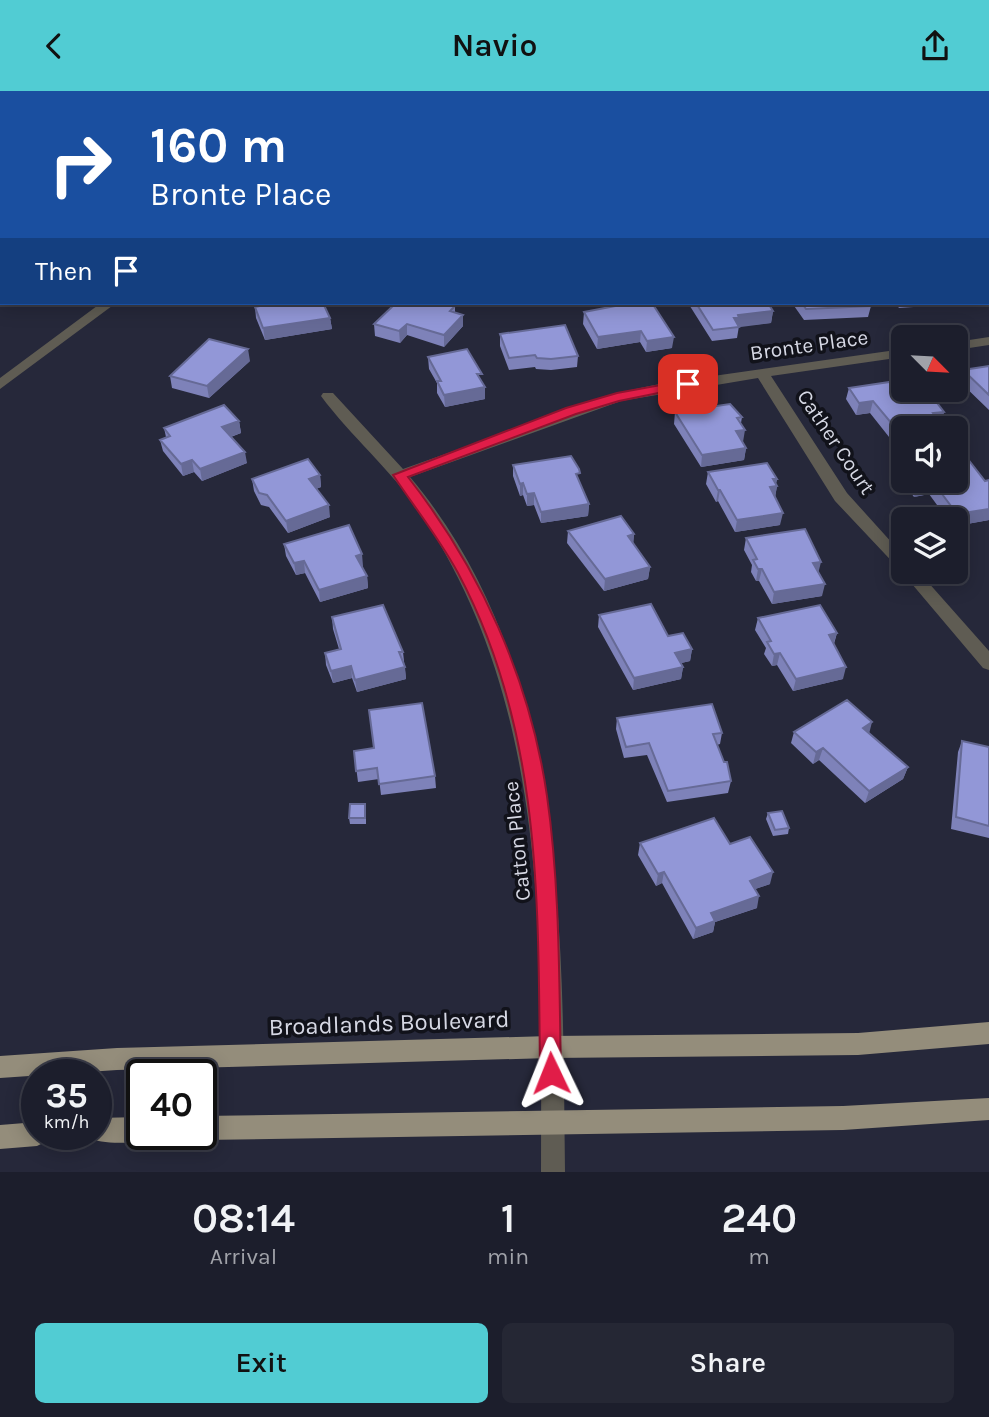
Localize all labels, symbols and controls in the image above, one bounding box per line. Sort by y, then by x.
icon: back [35,27,73,65]
text: Navio [452,27,537,64]
icon: share [916,27,954,65]
text: 160 m [150,117,287,174]
icon: right [35,119,126,210]
text: Bronte Place [150,176,332,213]
icon: arrive [107,252,145,290]
text: Then [35,256,93,287]
street label: Bronte Place [748,325,870,365]
north arrow [891,325,968,403]
map controls [891,325,968,584]
pin [658,354,718,414]
icon: arrive [669,365,707,403]
street label: Cather Court [792,385,880,499]
button: sound [891,416,968,493]
button: layers [891,507,968,584]
street label: Catton Place [499,780,535,902]
street label: Broadlands Boulevard [268,1005,510,1041]
position arrow [514,1036,588,1110]
speed limit sign: 40 [126,1059,217,1150]
text: 35 [45,1075,88,1116]
text: km/h [44,1111,89,1133]
text: 08:14 [192,1193,295,1243]
text: 1 [501,1193,515,1243]
text: 240 [721,1193,797,1243]
text: Arrival [210,1243,277,1270]
text: min [487,1243,529,1270]
text: m [748,1243,770,1270]
button: Exit [35,1323,488,1403]
button: Share [502,1323,954,1403]

